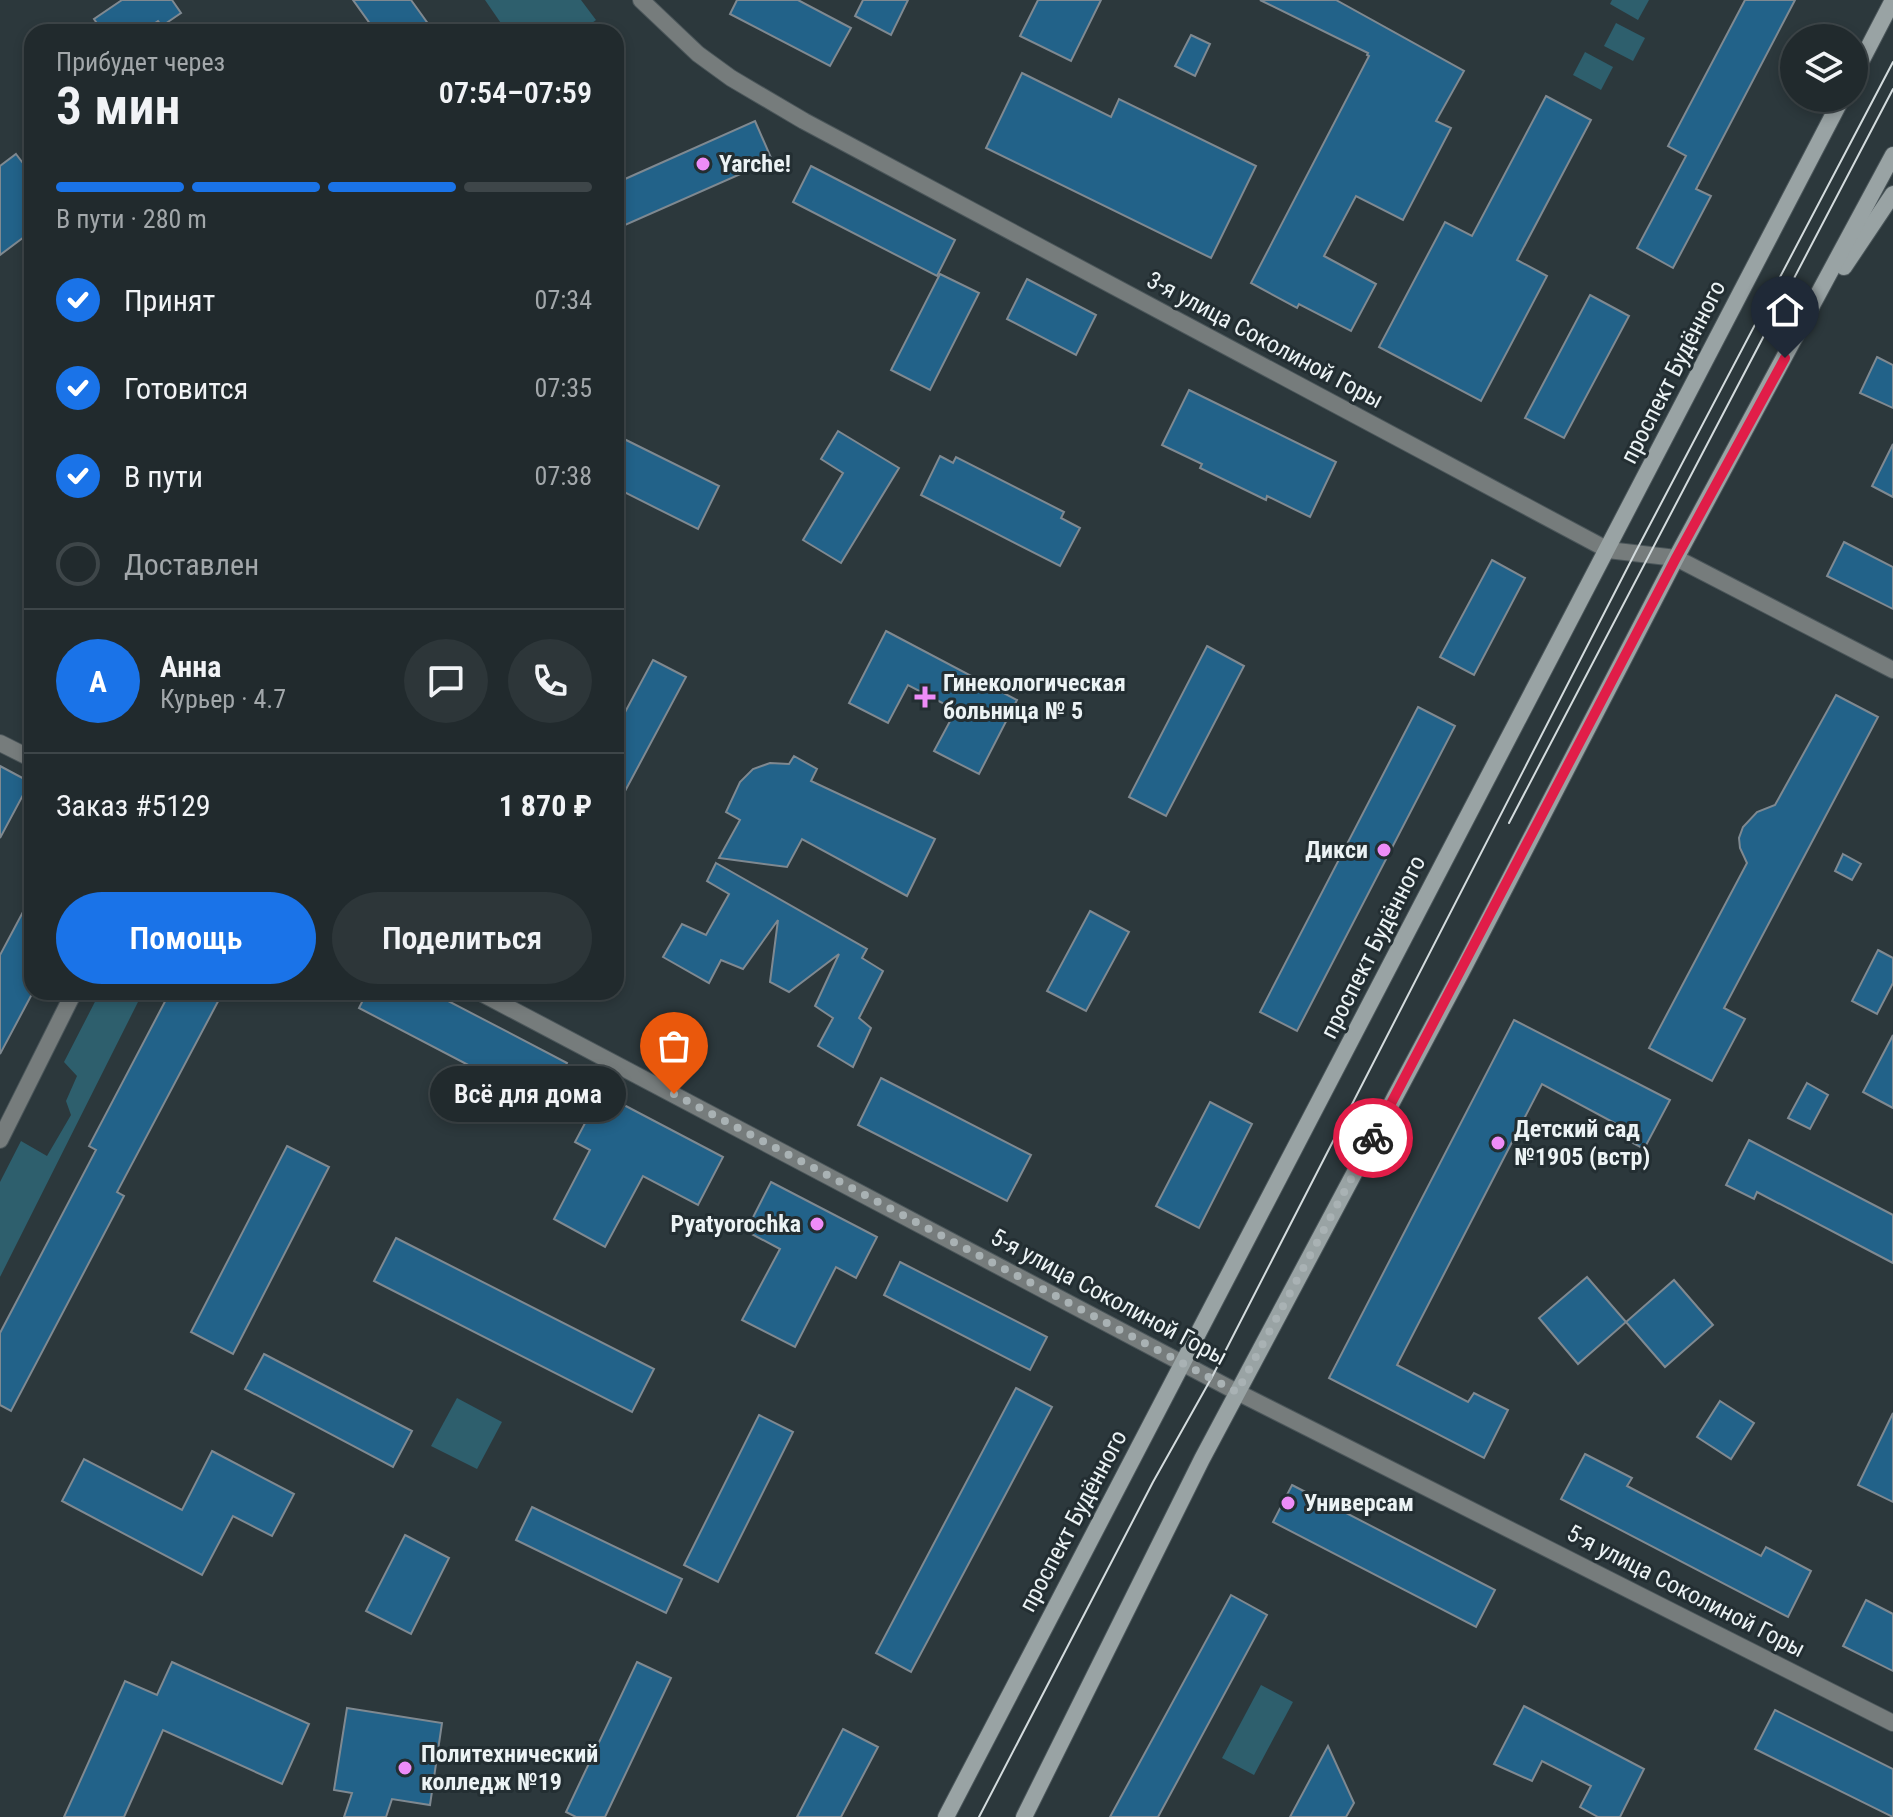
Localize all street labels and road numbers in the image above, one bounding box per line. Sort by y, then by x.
street label: 3-я улица Соколиной Горы [1142,266,1388,414]
street label: проспект Будённого [1615,276,1731,468]
street label: проспект Будённого [1315,851,1431,1043]
street label: 5-я улица Соколиной Горы [986,1223,1232,1371]
street label: проспект Будённого [1013,1425,1133,1617]
street label: 5-я улица Соколиной Горы [1562,1519,1810,1663]

